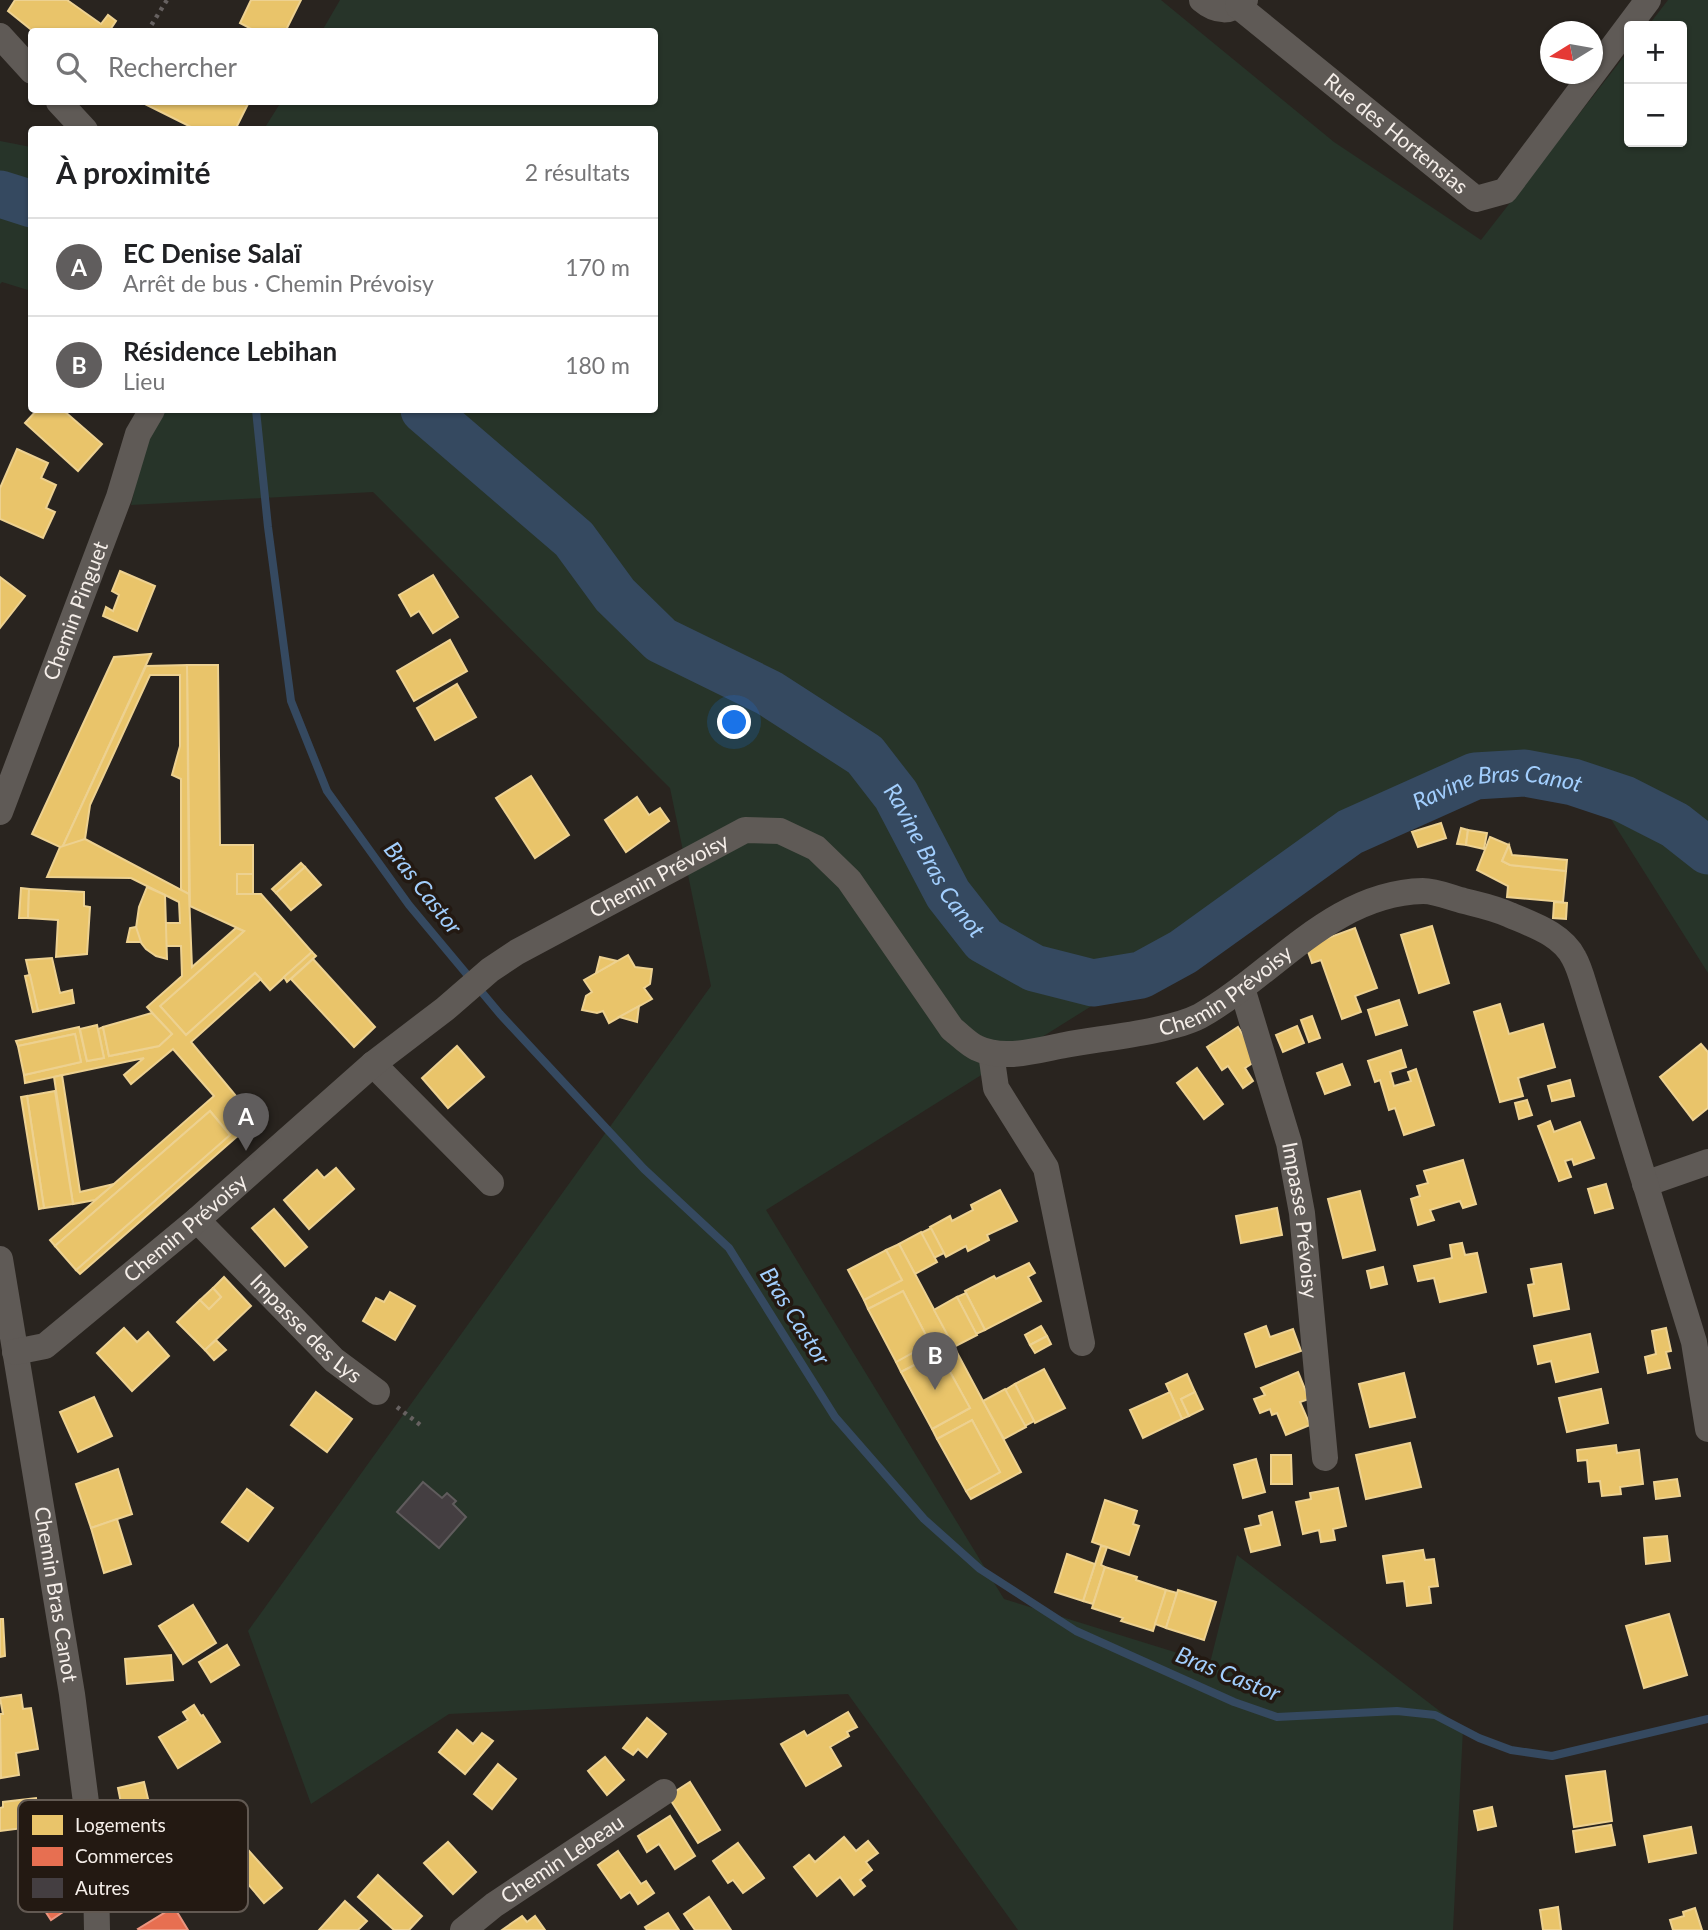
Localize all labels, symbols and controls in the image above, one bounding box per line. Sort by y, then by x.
north arrow [1540,21,1603,84]
map controls [1624,21,1687,147]
button: + [1624,21,1687,84]
search box [28,28,658,105]
icon: search [52,48,90,86]
text: Rechercher [108,51,237,83]
street label: Rue des Hortensias [1320,67,1473,198]
button: − [1624,84,1687,147]
text: À proximité [56,154,211,190]
text: 2 résultats [525,158,630,186]
text: EC Denise Salaï [123,237,301,269]
text: A [71,253,87,281]
text: 170 m [565,253,630,281]
text: Arrêt de bus · Chemin Prévoisy [123,269,434,297]
text: Résidence Lebihan [123,335,337,367]
text: B [71,351,87,379]
text: 180 m [565,351,630,379]
text: Lieu [123,367,165,395]
street label: Chemin Pinguet [37,537,112,683]
your location [717,705,751,739]
water label: Ravine Bras Canot [1408,758,1586,815]
water label: Ravine Bras Canot [879,777,992,943]
street label: Chemin Prévoisy [585,827,732,922]
water label: Bras Castor [379,835,469,940]
street label: Chemin Prévoisy [1156,939,1296,1040]
pin: A [223,1093,269,1151]
street label: Impasse Prévoisy [1278,1140,1324,1299]
street label: Chemin Prévoisy [118,1168,252,1287]
water label: Bras Castor [755,1261,837,1371]
street label: Impasse des Lys [246,1268,367,1387]
pin: B [912,1332,958,1390]
street label: Chemin Bras Canot [30,1505,84,1684]
water label: Bras Castor [1172,1639,1286,1707]
legend [18,1800,248,1912]
street label: Chemin Lebeau [495,1808,628,1908]
text: Logements [75,1813,166,1836]
text: Commerces [75,1844,173,1867]
text: Autres [75,1876,130,1899]

